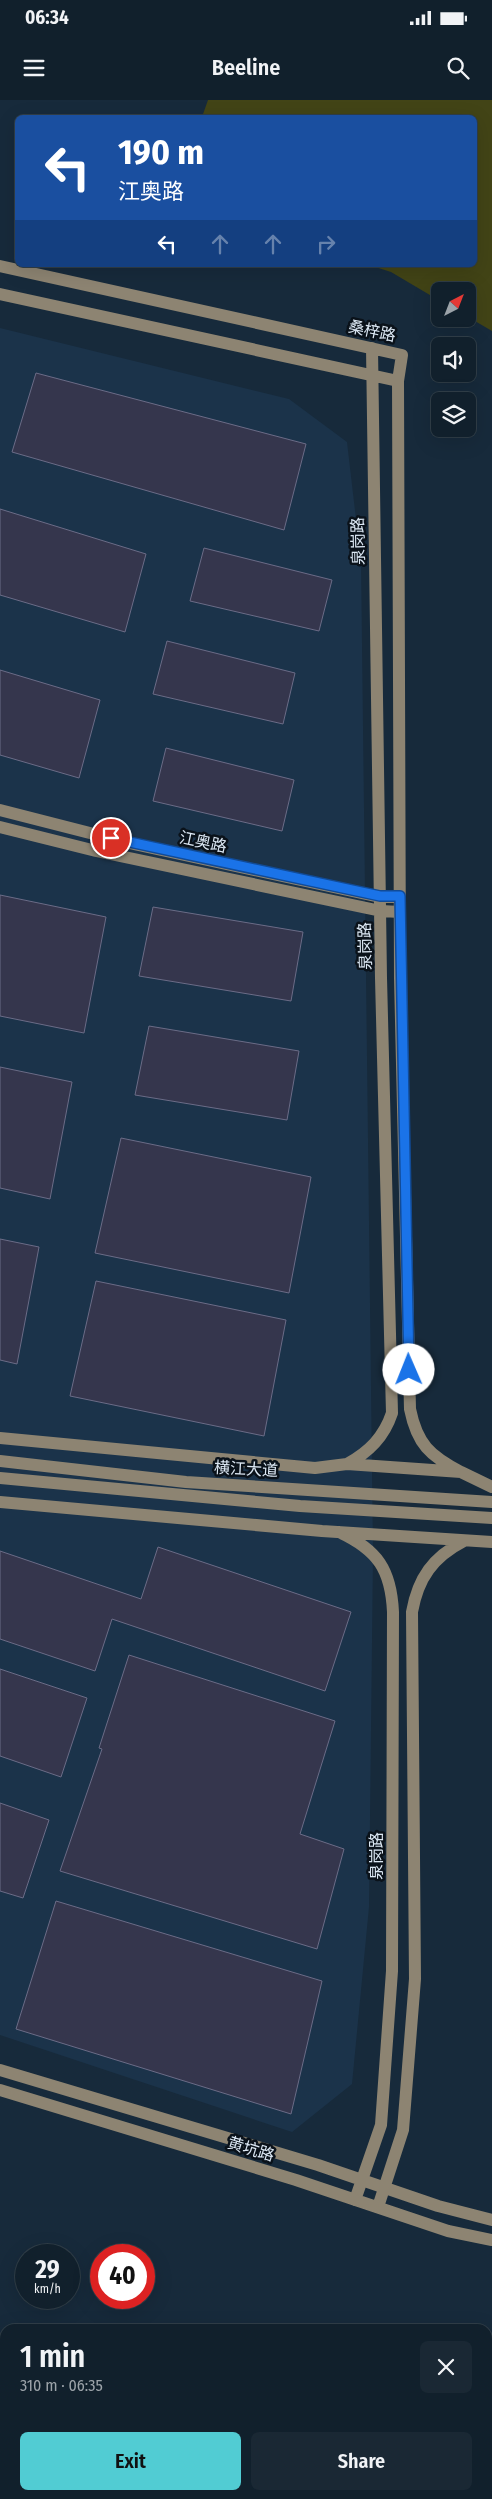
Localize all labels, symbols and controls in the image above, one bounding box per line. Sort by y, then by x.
text: 06:34 [25,6,69,29]
icon: menu [20,54,48,82]
text: Beeline [212,54,280,81]
icon: search [444,54,472,82]
text: 190 m [118,131,204,173]
icon: left [35,135,100,200]
text: 江奥路 [118,178,184,205]
icon: left [153,230,181,258]
icon: ahead [206,230,234,258]
icon: ahead [259,230,287,258]
icon: right [312,230,340,258]
north arrow [431,282,476,328]
map controls [431,282,476,437]
street label: 桑梓路 [347,317,397,345]
button: sound [431,337,476,382]
button: layers [431,392,476,437]
street label: 泉岗路 [348,517,368,565]
pin [90,817,132,859]
icon: arrive [97,824,125,852]
street label: 江奥路 [178,828,228,856]
street label: 泉岗路 [355,922,375,970]
position arrow [382,1343,434,1395]
street label: 横江大道 [214,1458,278,1480]
street label: 泉岗路 [367,1832,386,1880]
street label: 黄坑路 [225,2133,277,2165]
speed limit sign: 40 [90,2244,155,2309]
text: 29 [35,2255,60,2285]
text: km/h [34,2282,61,2296]
text: 1 min [20,2339,85,2375]
button: close [420,2341,472,2393]
text: 310 m · 06:35 [20,2376,103,2395]
button: Exit [20,2432,241,2490]
button: Share [251,2432,472,2490]

